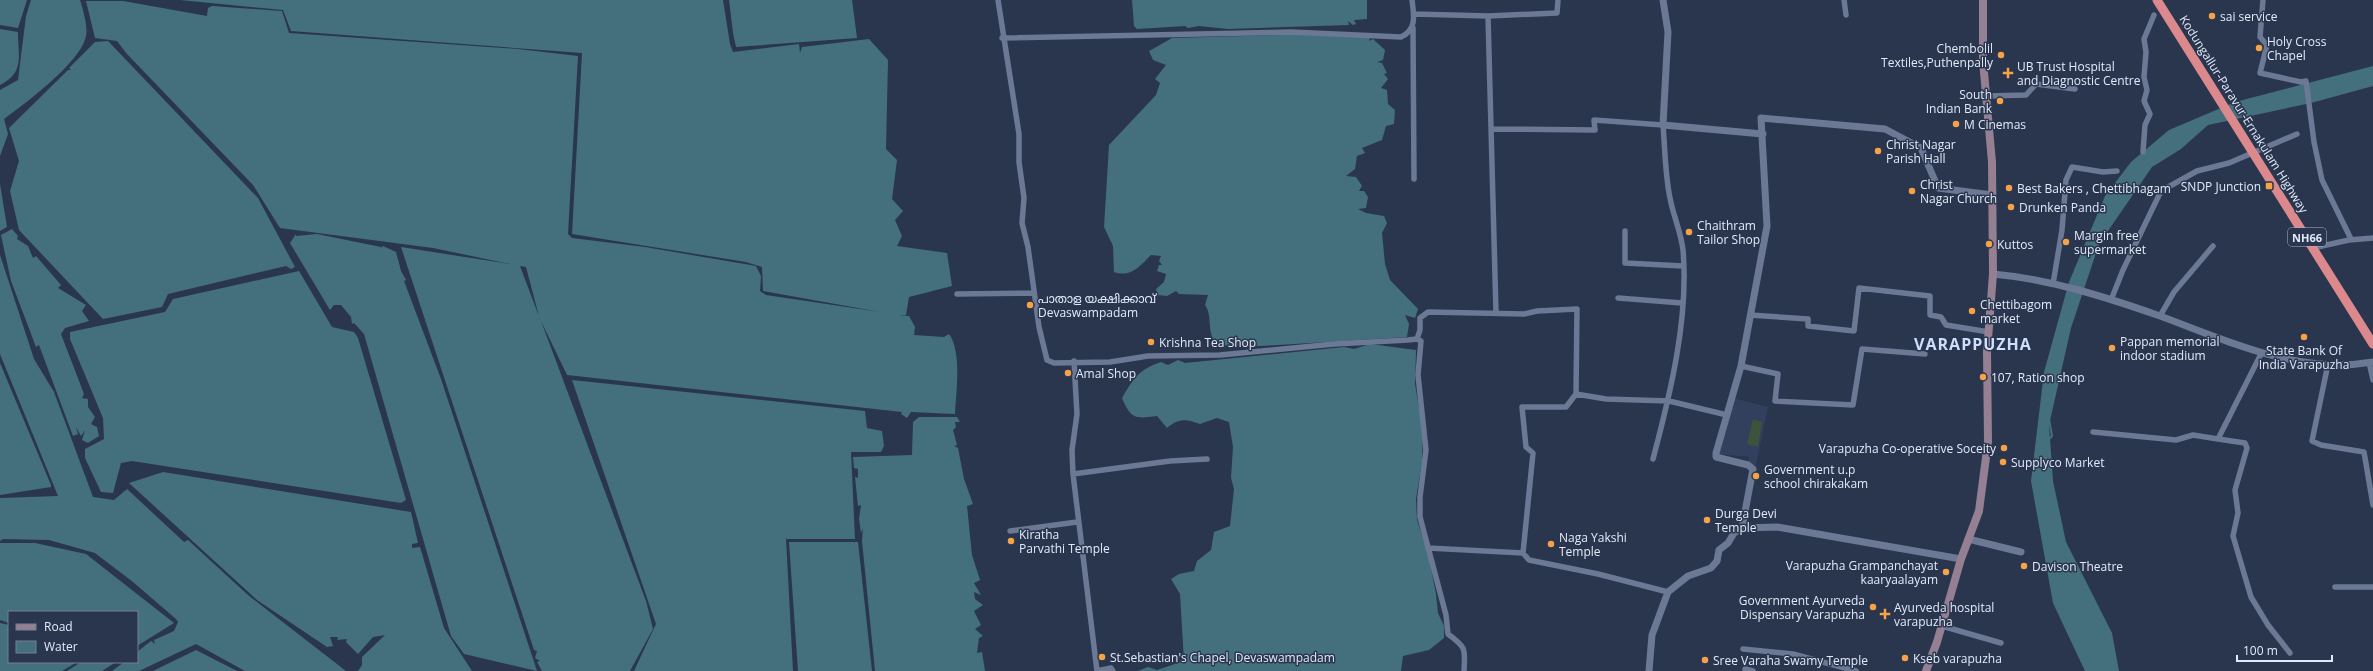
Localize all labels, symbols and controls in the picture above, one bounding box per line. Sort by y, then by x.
place label: sai service [2220,8,2278,25]
marker: sai service [2207,11,2217,21]
street label: Kodungallur-Paravur-Ernakulam Highway [2176,12,2313,217]
place label: Holy Cross Chapel [2267,33,2327,64]
place label: Chembolil Textiles,Puthenpally [1881,40,1994,71]
marker: Holy Cross Chapel [2254,43,2264,53]
marker: Chembolil Textiles,Puthenpally [1996,50,2006,60]
place label: UB Trust Hospital and Diagnostic Centre [2017,58,2141,89]
marker: UB Trust Hospital and Diagnostic Centre [2002,67,2014,79]
place label: South Indian Bank [1926,86,1993,117]
marker: South Indian Bank [1995,96,2005,106]
place label: M Cinemas [1964,116,2026,133]
marker: M Cinemas [1951,119,1961,129]
place label: Christ Nagar Parish Hall [1886,136,1956,167]
marker: Christ Nagar Parish Hall [1873,146,1883,156]
place label: Christ Nagar Church [1920,176,1997,207]
place label: SNDP Junction [2181,178,2261,195]
place label: Best Bakers , Chettibhagam [2017,180,2171,197]
marker: SNDP Junction [2264,181,2274,191]
marker: Best Bakers , Chettibhagam [2004,183,2014,193]
marker: Christ Nagar Church [1907,186,1917,196]
place label: Drunken Panda [2019,199,2106,216]
marker: Drunken Panda [2006,202,2016,212]
place label: Chaithram Tailor Shop [1697,217,1760,248]
marker: Chaithram Tailor Shop [1684,227,1694,237]
place label: Margin free supermarket [2074,227,2146,258]
road number: NH66 [2288,228,2326,246]
place label: Kuttos [1997,236,2033,253]
marker: Margin free supermarket [2061,237,2071,247]
marker: Kuttos [1984,239,1994,249]
place label: പാതാള യക്ഷിക്കാവ് Devaswampadam [1038,290,1157,321]
place label: Chettibagom market [1980,296,2052,327]
marker: പാതാള യക്ഷിക്കാവ് Devaswampadam [1025,300,1035,310]
marker: Chettibagom market [1967,306,1977,316]
marker: State Bank Of India Varapuzha [2299,332,2309,342]
district label: VARAPPUZHA [1914,333,2032,355]
place label: Pappan memorial indoor stadium [2120,333,2220,364]
place label: Krishna Tea Shop [1159,334,1256,351]
marker: Krishna Tea Shop [1146,337,1156,347]
place label: State Bank Of India Varapuzha [2259,342,2349,373]
marker: Pappan memorial indoor stadium [2107,343,2117,353]
place label: Amal Shop [1076,365,1136,382]
marker: Amal Shop [1063,368,1073,378]
place label: 107, Ration shop [1991,369,2085,386]
marker: 107, Ration shop [1978,372,1988,382]
place label: Varapuzha Co-operative Soceity [1819,440,1997,457]
marker: Varapuzha Co-operative Soceity [1999,443,2009,453]
place label: Supplyco Market [2011,454,2104,471]
marker: Supplyco Market [1998,457,2008,467]
place label: Government u.p school chirakakam [1764,461,1868,492]
marker: Government u.p school chirakakam [1751,471,1761,481]
place label: Durga Devi Temple [1715,505,1777,536]
marker: Durga Devi Temple [1702,515,1712,525]
place label: Kiratha Parvathi Temple [1019,526,1110,557]
place label: Naga Yakshi Temple [1559,529,1627,560]
marker: Kiratha Parvathi Temple [1006,536,1016,546]
marker: Naga Yakshi Temple [1546,539,1556,549]
place label: Varapuzha Grampanchayat kaaryaalayam [1786,557,1938,588]
place label: Davison Theatre [2032,558,2123,575]
marker: Davison Theatre [2019,561,2029,571]
marker: Varapuzha Grampanchayat kaaryaalayam [1941,567,1951,577]
place label: Government Ayurveda Dispensary Varapuzha [1739,592,1865,623]
place label: Ayurveda hospital varapuzha [1894,599,1994,630]
marker: Government Ayurveda Dispensary Varapuzha [1868,602,1878,612]
marker: Ayurveda hospital varapuzha [1879,608,1891,620]
legend [8,611,138,663]
text: Road [44,618,73,635]
scale bar [2237,637,2332,663]
text: Water [44,638,78,655]
text: 100 m [2243,642,2278,659]
place label: St.Sebastian's Chapel, Devaswampadam [1110,649,1335,666]
place label: Kseb varapuzha [1913,650,2002,667]
marker: St.Sebastian's Chapel, Devaswampadam [1097,652,1107,662]
place label: Sree Varaha Swamy Temple [1713,652,1868,669]
marker: Kseb varapuzha [1900,653,1910,663]
marker: Sree Varaha Swamy Temple [1700,655,1710,665]

